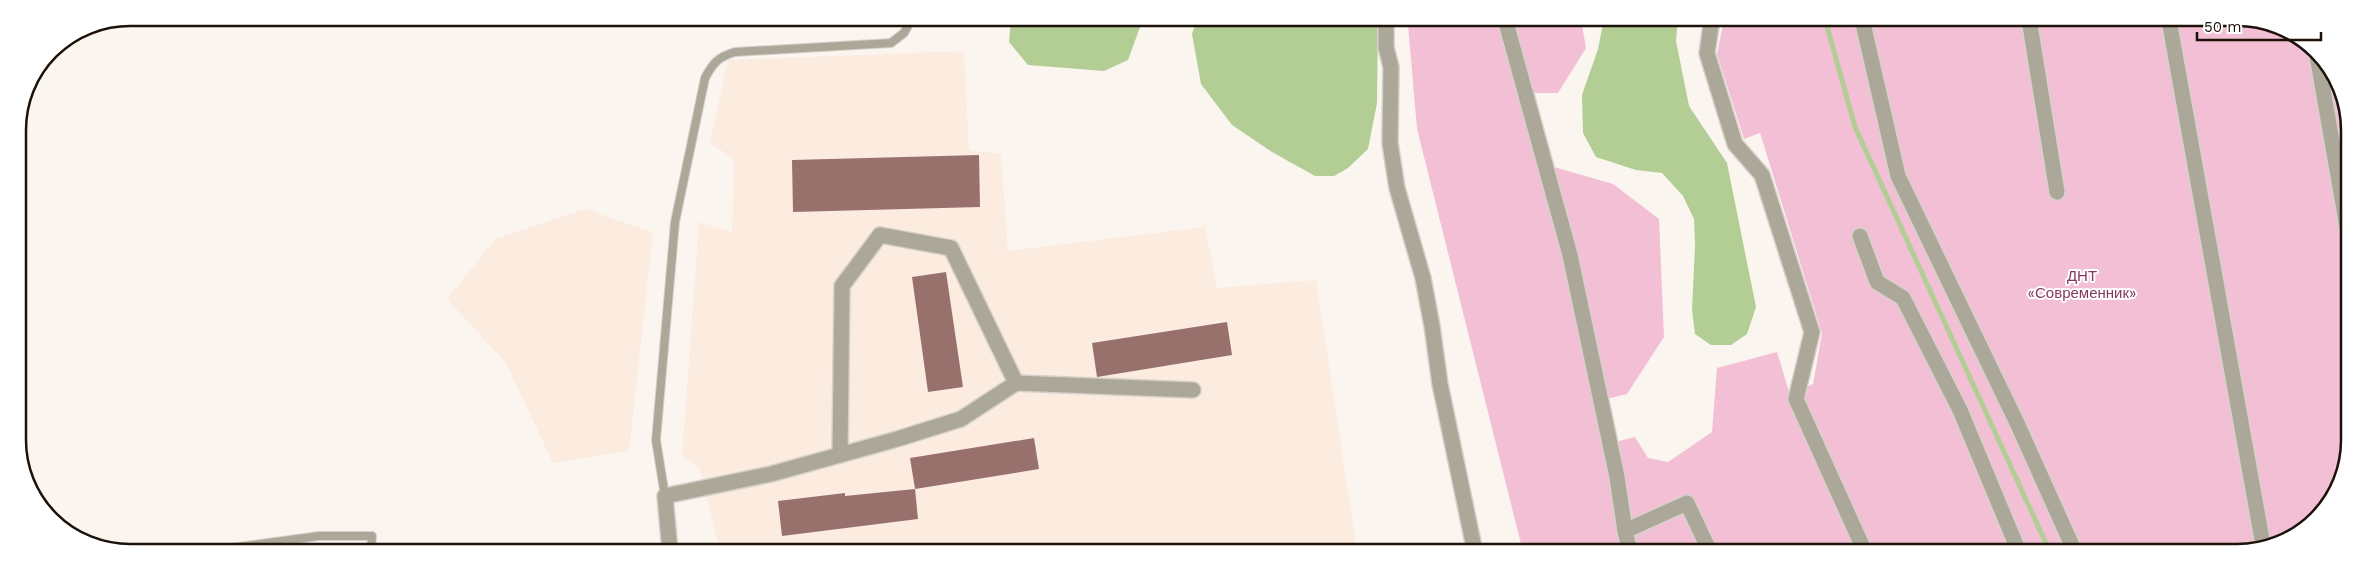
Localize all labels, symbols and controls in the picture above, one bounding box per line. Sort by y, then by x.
scale bar [2197,10,2321,42]
text: 50 m [2204,18,2241,36]
park label: ДНТ «Современник» [2028,267,2136,302]

